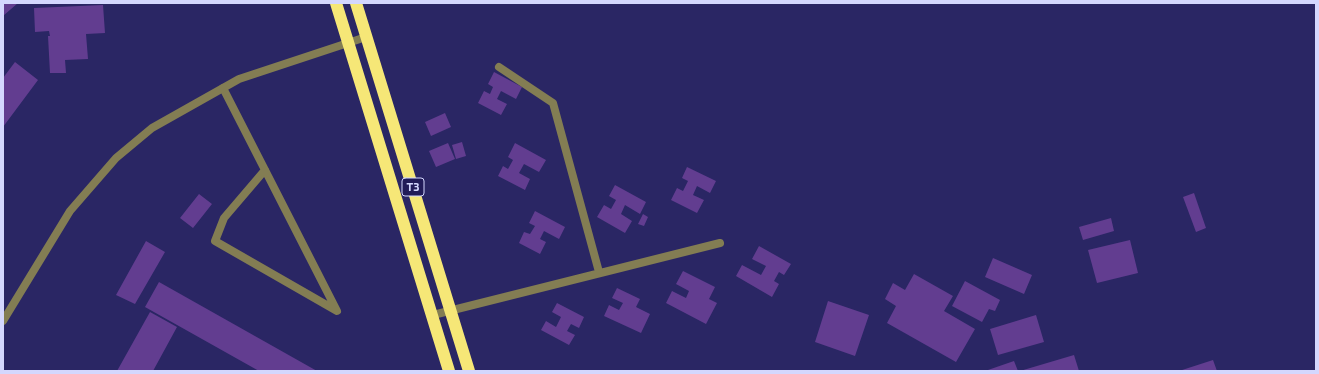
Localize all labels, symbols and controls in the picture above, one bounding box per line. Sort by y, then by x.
road number: T3 [402,178,424,196]

